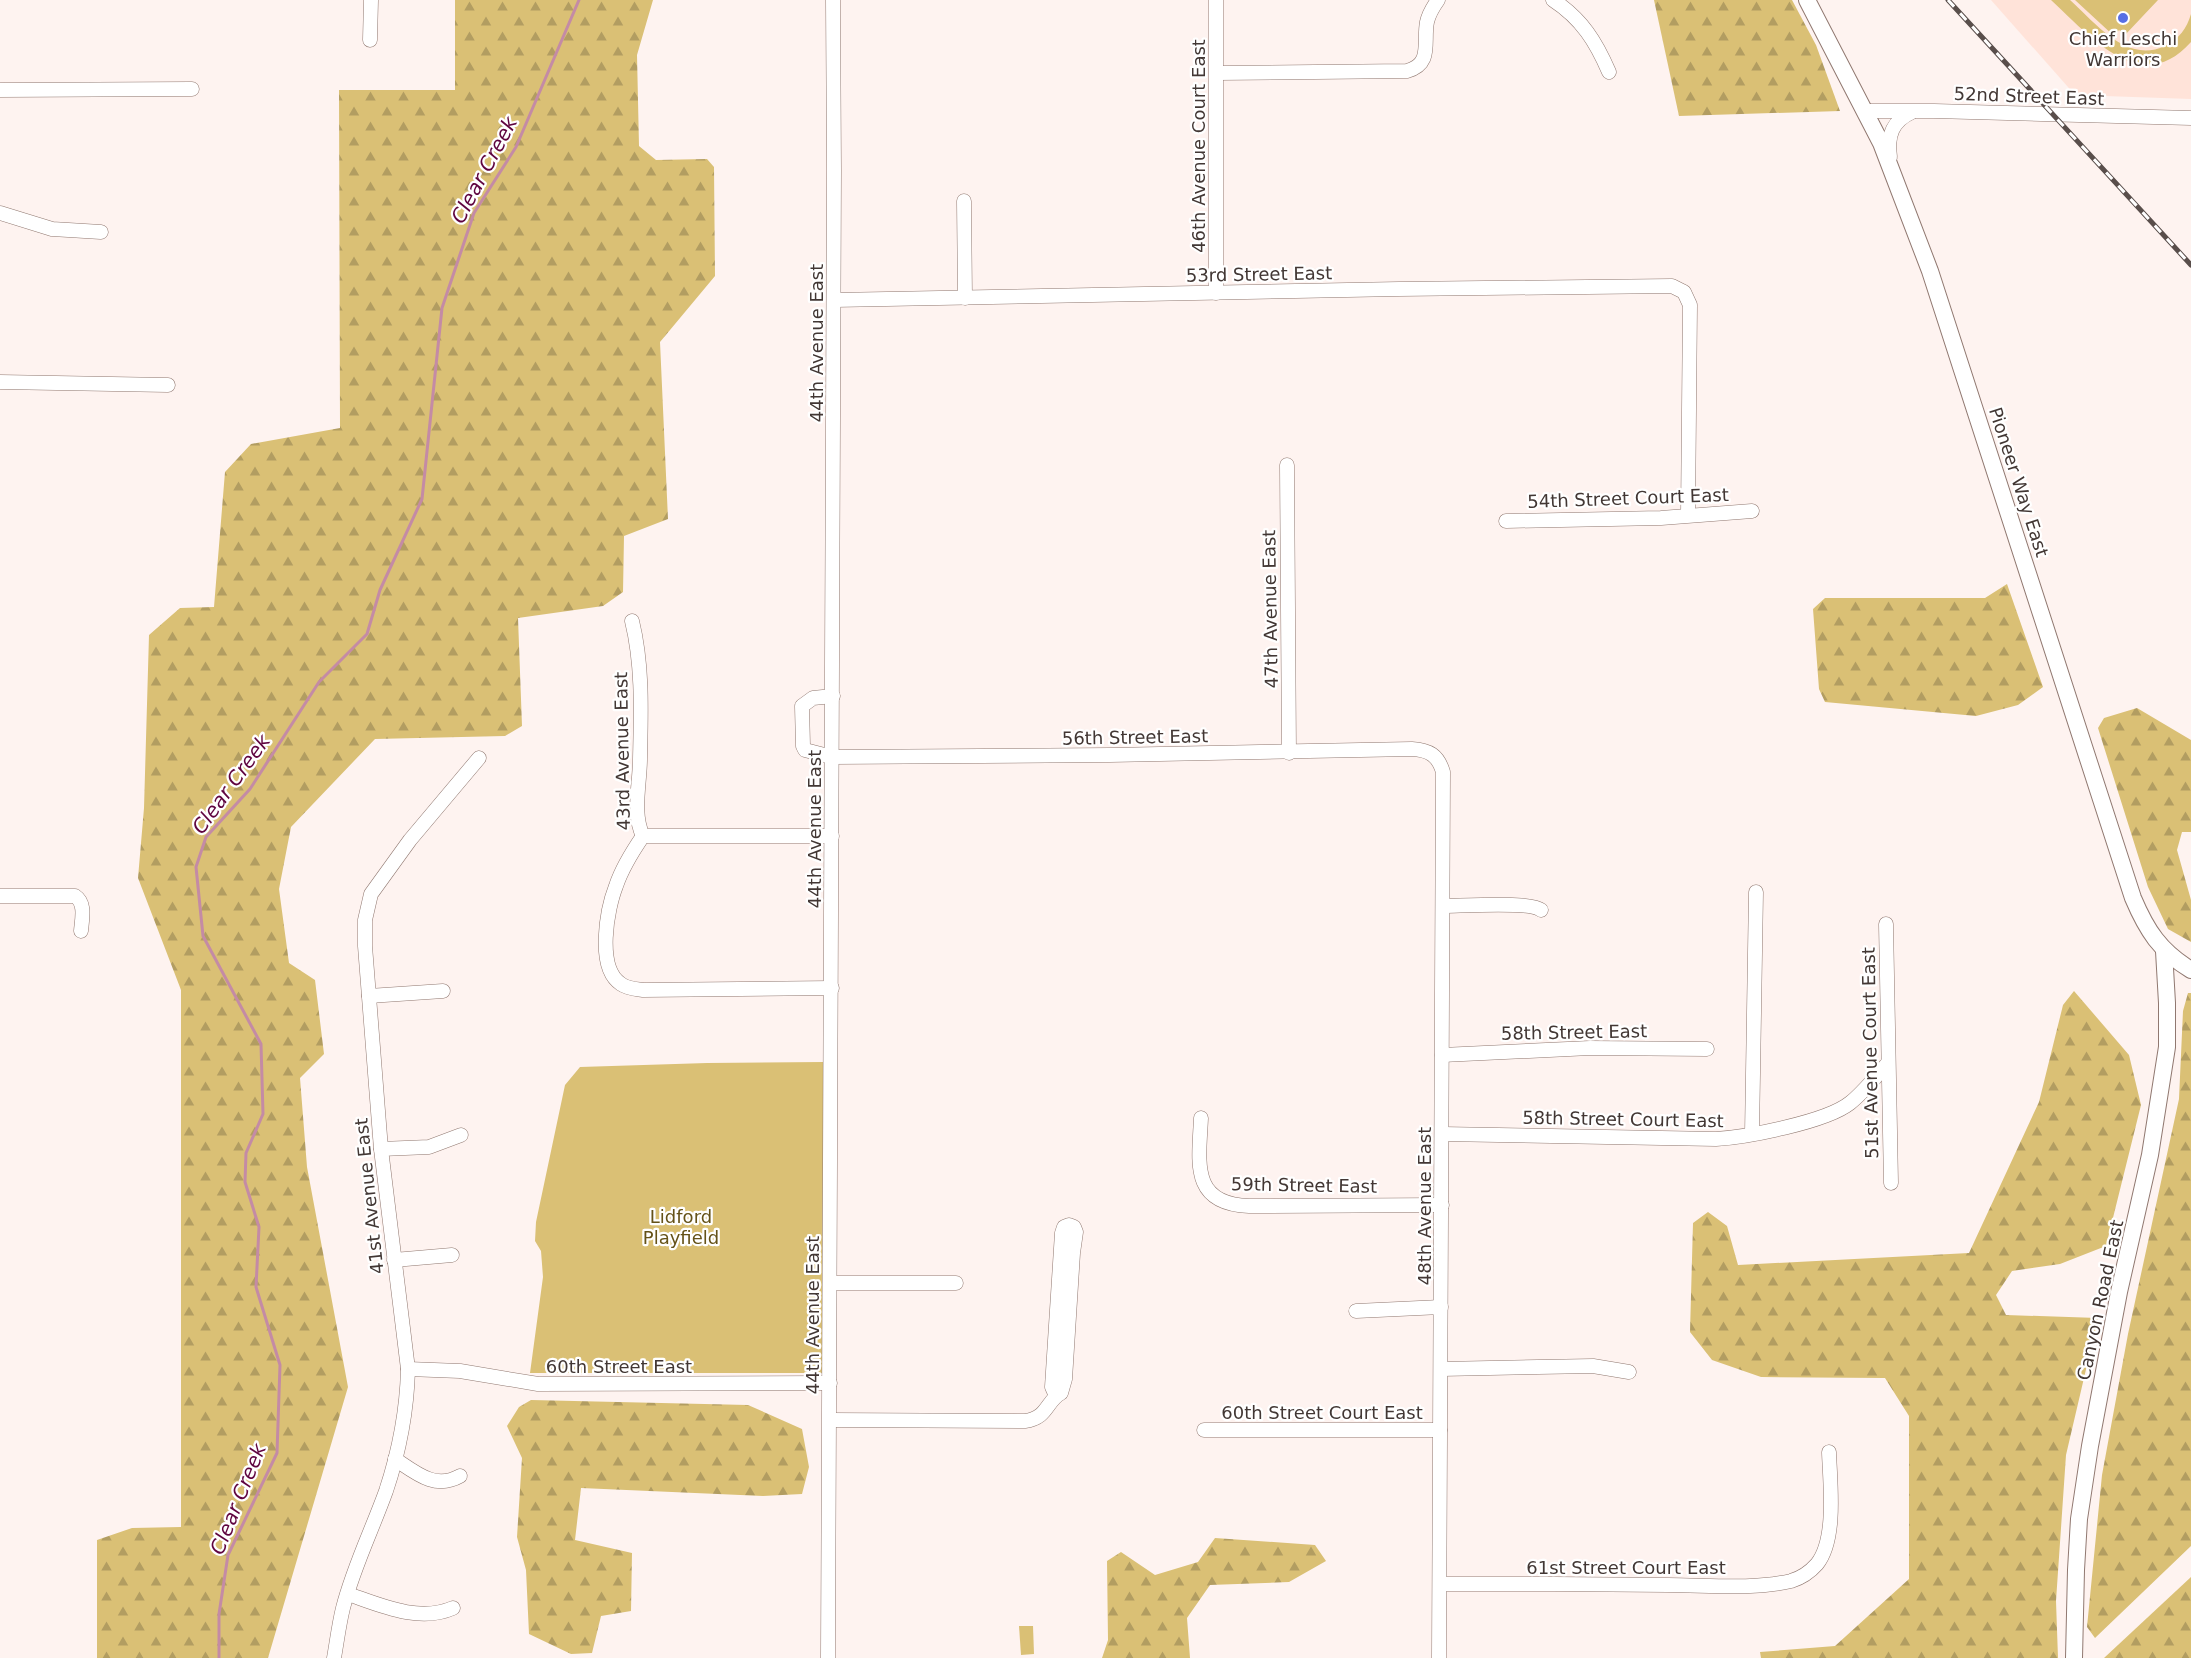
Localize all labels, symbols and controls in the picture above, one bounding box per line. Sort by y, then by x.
marker: Chief Leschi Warriors [2116,11,2130,25]
place label: Chief Leschi Warriors [2069,28,2177,70]
street label: 46th Avenue Court East [1188,39,1209,253]
street label: 52nd Street East [1953,83,2105,109]
water label: Clear Creek [446,111,523,227]
street label: 53rd Street East [1186,262,1332,286]
street label: 44th Avenue East [806,264,827,422]
street label: Pioneer Way East [1985,405,2053,559]
street label: 54th Street Court East [1527,484,1729,512]
street label: 47th Avenue East [1258,530,1282,688]
street label: 43rd Avenue East [610,672,634,830]
street label: 56th Street East [1062,725,1208,749]
water label: Clear Creek [187,728,276,838]
street label: 44th Avenue East [804,750,825,908]
street label: 51st Avenue Court East [1858,947,1882,1159]
street label: 58th Street East [1501,1020,1647,1044]
street label: 58th Street Court East [1522,1107,1724,1131]
street label: 41st Avenue East [350,1117,388,1275]
street label: 48th Avenue East [1414,1127,1435,1285]
street label: 59th Street East [1231,1173,1377,1197]
park label: Lidford Playfield [643,1206,719,1248]
street label: Canyon Road East [2073,1218,2127,1382]
street label: 44th Avenue East [802,1236,823,1394]
street label: 60th Street East [546,1356,692,1377]
street label: 60th Street Court East [1221,1402,1423,1423]
water label: Clear Creek [205,1439,272,1558]
street label: 61st Street Court East [1526,1557,1726,1578]

